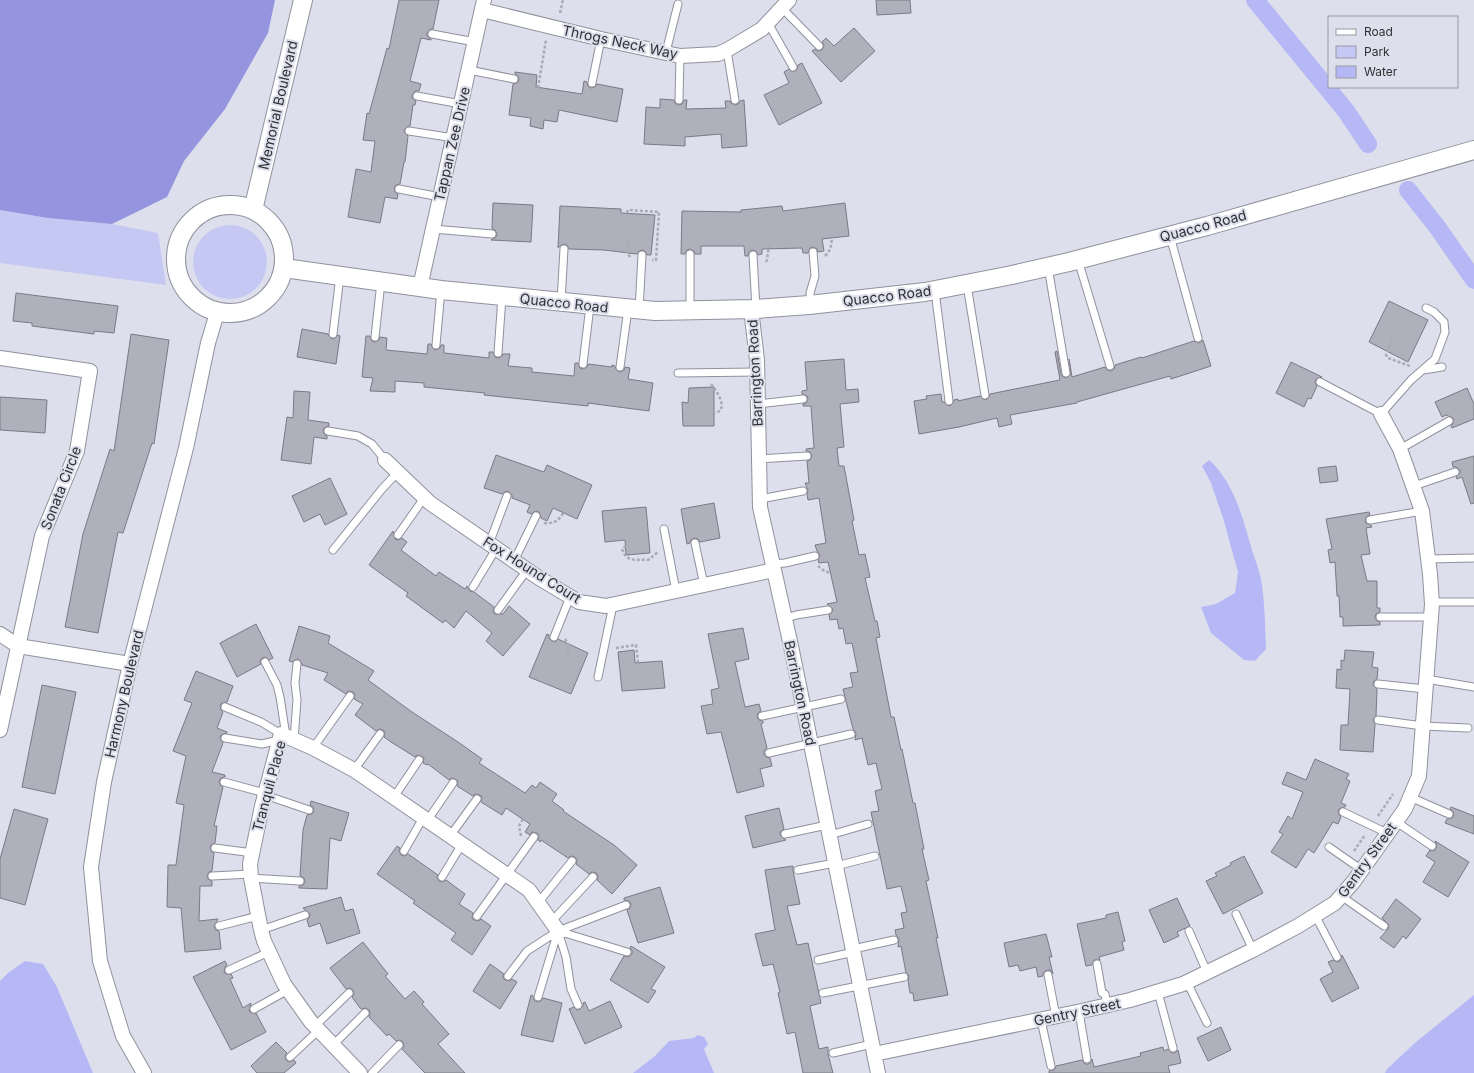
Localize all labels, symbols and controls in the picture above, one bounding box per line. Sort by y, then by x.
legend [1328,16,1458,88]
street label: Throgs Neck Way [561,21,680,62]
text: Road [1364,24,1393,39]
street label: Memorial Boulevard [254,39,301,171]
text: Park [1364,44,1390,59]
text: Water [1364,64,1398,79]
street label: Tappan Zee Drive [430,85,473,203]
street label: Quacco Road [1158,206,1248,245]
street label: Quacco Road [842,282,932,309]
street label: Quacco Road [519,289,609,316]
street label: Barrington Road [743,319,766,427]
street label: Sonata Circle [37,444,84,532]
street label: Fox Hound Court [480,533,585,607]
street label: Harmony Boulevard [101,628,146,759]
street label: Barrington Road [781,639,820,747]
street label: Tranquil Place [248,738,289,833]
street label: Gentry Street [1334,819,1400,900]
street label: Gentry Street [1032,994,1122,1029]

